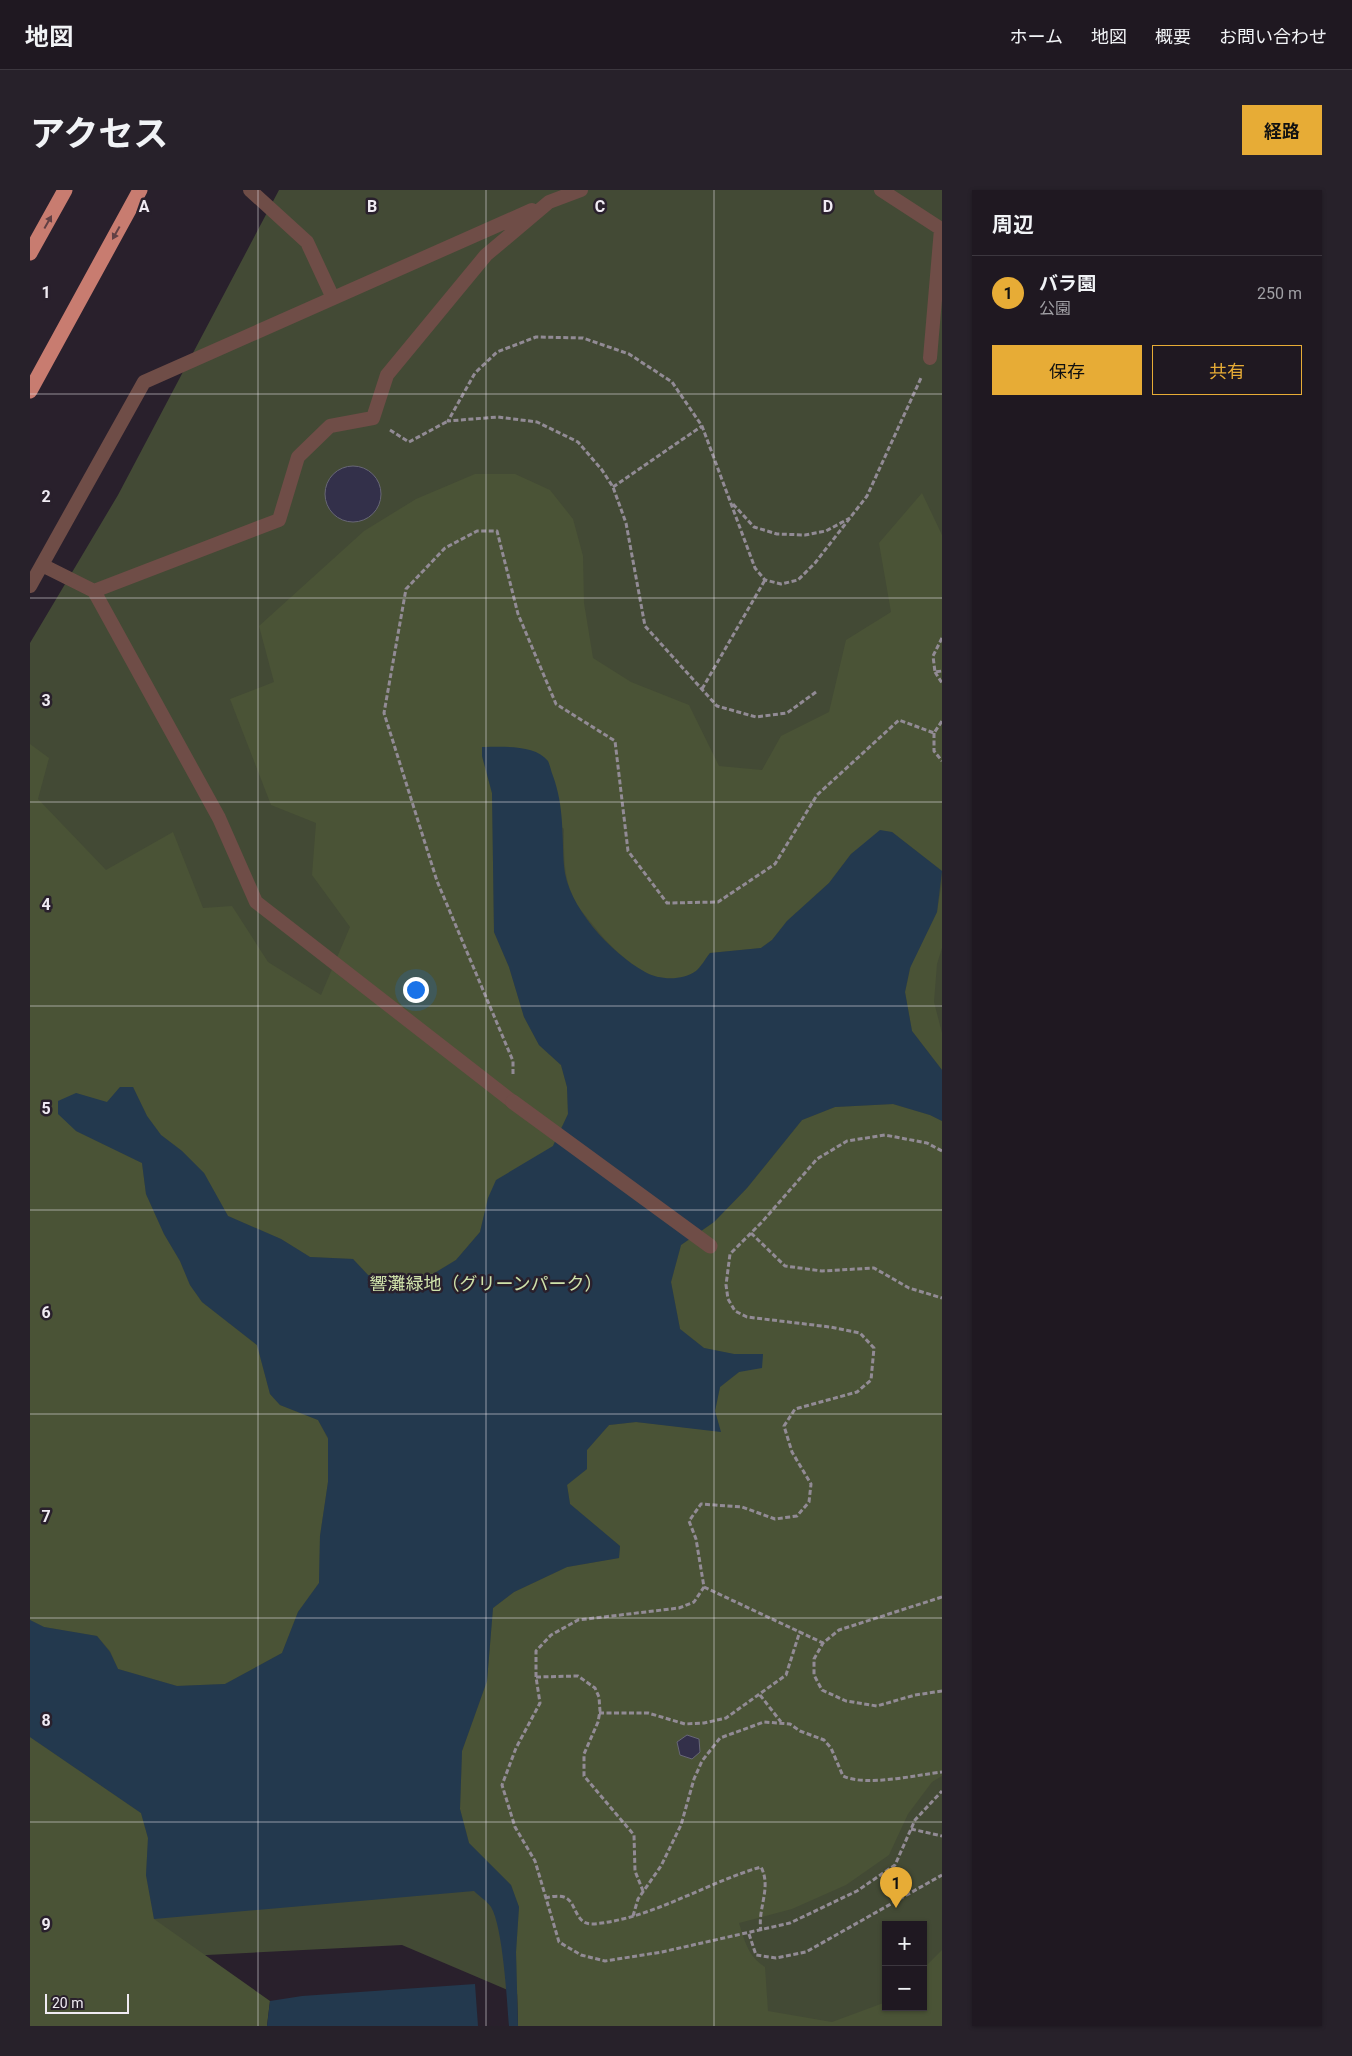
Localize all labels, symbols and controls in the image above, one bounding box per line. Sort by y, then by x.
text: 地図 [25,23,73,51]
text: ホーム [1010,26,1063,47]
text: 地図 [1091,26,1127,47]
text: 概要 [1155,26,1191,47]
text: お問い合わせ [1219,26,1327,47]
button: 経路 [1242,105,1322,155]
text: アクセス [30,114,168,155]
text: A [139,197,150,216]
text: B [367,197,377,216]
text: C [595,197,605,216]
text: D [823,197,833,216]
text: 周辺 [992,213,1034,237]
one-way arrow [43,215,52,228]
one-way arrow [112,225,120,240]
text: バラ園 [1039,272,1096,295]
text: 1 [41,283,51,302]
text: 1 [1003,284,1013,303]
text: 250 m [1257,284,1302,303]
text: 公園 [1039,299,1071,318]
button: 保存 [992,345,1142,395]
button: 共有 [1152,345,1302,395]
text: 2 [41,487,51,506]
text: 3 [41,691,51,710]
text: 4 [41,895,51,914]
your location [403,977,429,1003]
text: 5 [41,1099,51,1118]
park label: 響灘緑地（グリーンパーク） [369,1273,603,1294]
text: 6 [41,1303,51,1322]
text: 7 [41,1507,51,1526]
text: 8 [41,1711,51,1730]
pin: 1 [880,1867,912,1908]
text: 9 [41,1915,51,1934]
map controls [882,1921,927,2011]
button: + [882,1921,927,1966]
button: − [882,1966,927,2011]
scale bar [45,1991,129,2014]
text: 20 m [52,1995,84,2011]

